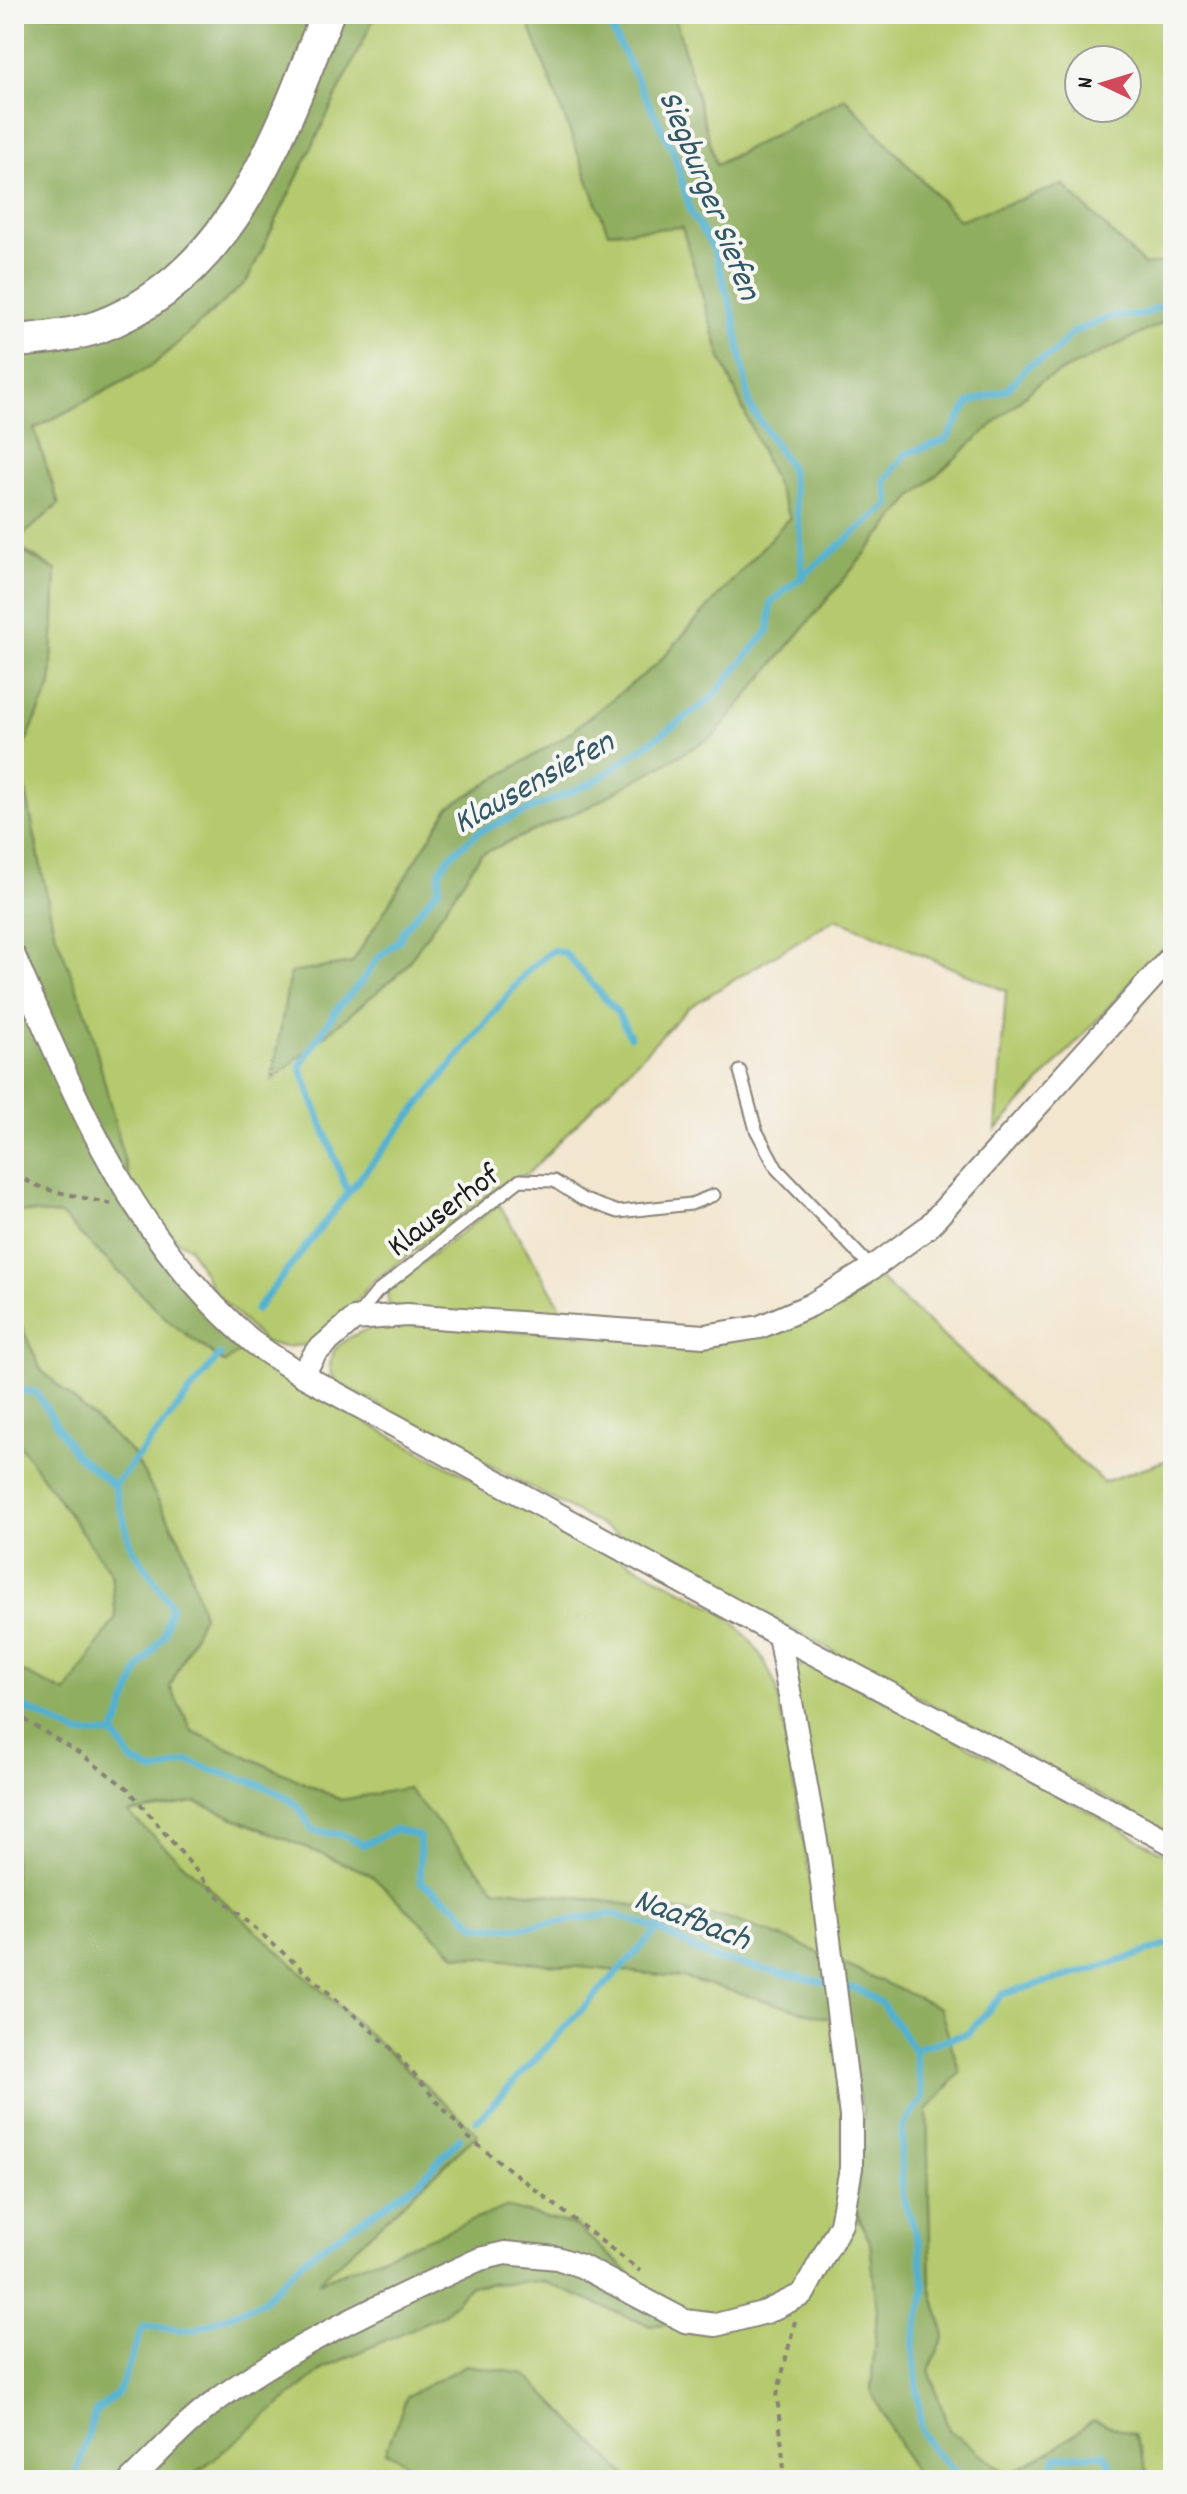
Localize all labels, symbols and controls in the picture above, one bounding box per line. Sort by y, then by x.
north arrow [1063,44,1143,124]
text: N [1071,76,1102,89]
water label: Siegburger Siefen [643,84,772,309]
water label: Klausensiefen [445,720,625,849]
street label: Klauserhof [379,1155,512,1271]
water label: Naafbach [626,1878,757,1967]

